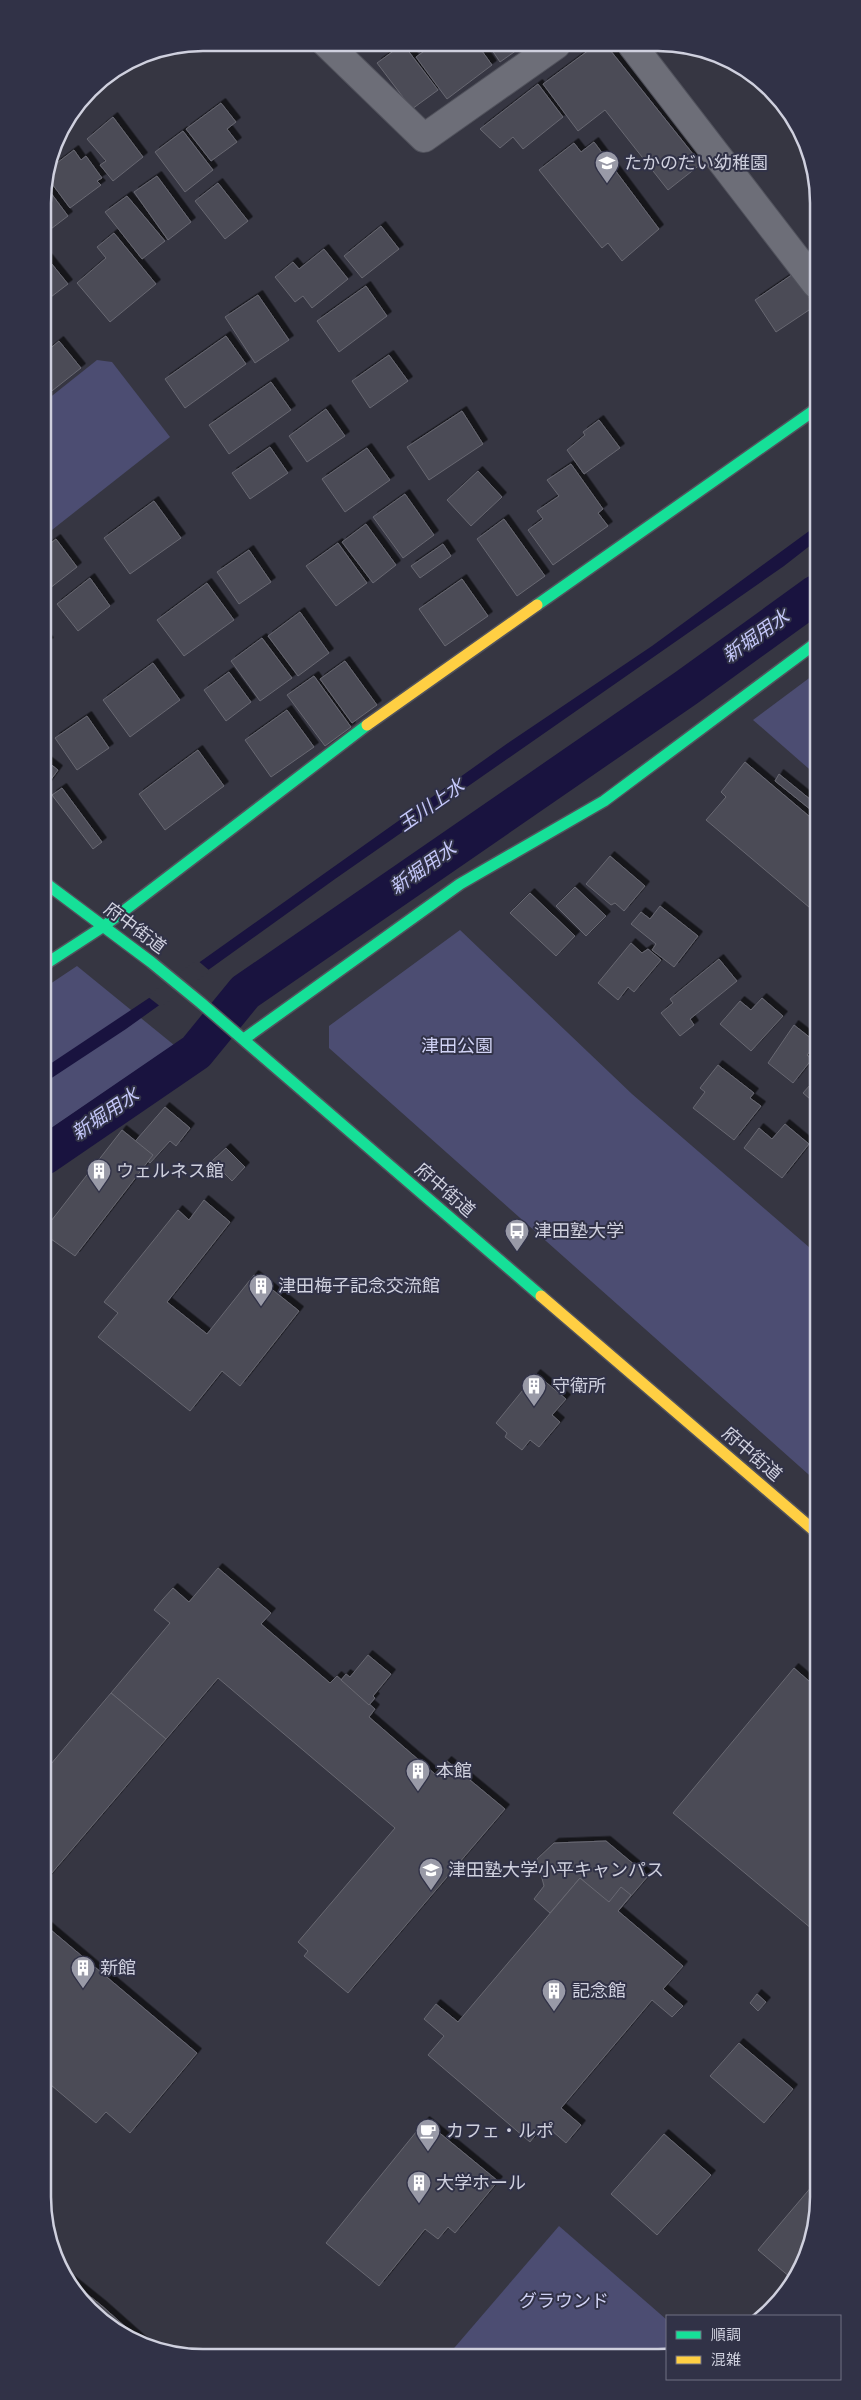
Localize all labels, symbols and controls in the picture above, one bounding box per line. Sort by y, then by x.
school or university icon: たかのだい幼稚園 [594,150,620,184]
place label: たかのだい幼稚園 [624,153,768,173]
water label: 新堀用水 [719,604,795,666]
water label: 玉川上水 [394,773,470,835]
water label: 新堀用水 [386,836,462,898]
street label: 府中街道 [100,898,170,958]
park label: 津田公園 [421,1036,493,1056]
water label: 新堀用水 [68,1083,144,1144]
building icon: ウェルネス館 [86,1158,112,1192]
street label: 府中街道 [411,1159,479,1221]
place label: ウェルネス館 [116,1161,224,1181]
bus stop icon: 津田塾大学 [504,1218,530,1252]
place label: 津田塾大学 [534,1221,624,1241]
building icon: 津田梅子記念交流館 [248,1273,274,1307]
place label: 津田梅子記念交流館 [278,1276,440,1296]
building icon: 守衛所 [521,1373,547,1407]
place label: 守衛所 [552,1376,606,1396]
street label: 府中街道 [718,1423,786,1485]
building icon: 本館 [405,1758,431,1792]
place label: 本館 [436,1761,472,1781]
school or university icon: 津田塾大学小平キャンパス [418,1857,444,1891]
place label: 津田塾大学小平キャンパス [448,1860,664,1880]
building icon: 新館 [70,1955,96,1989]
place label: 新館 [100,1958,136,1978]
building icon: 記念館 [541,1978,567,2012]
place label: 記念館 [572,1981,626,2001]
cafe icon: カフェ・ルポ [415,2118,441,2152]
place label: カフェ・ルポ [446,2121,554,2141]
building icon: 大学ホール [406,2170,432,2204]
place label: 大学ホール [436,2173,526,2193]
park label: グラウンド [519,2291,609,2311]
legend [666,2315,841,2380]
text: 順調 [711,2326,741,2343]
text: 混雑 [711,2351,741,2368]

